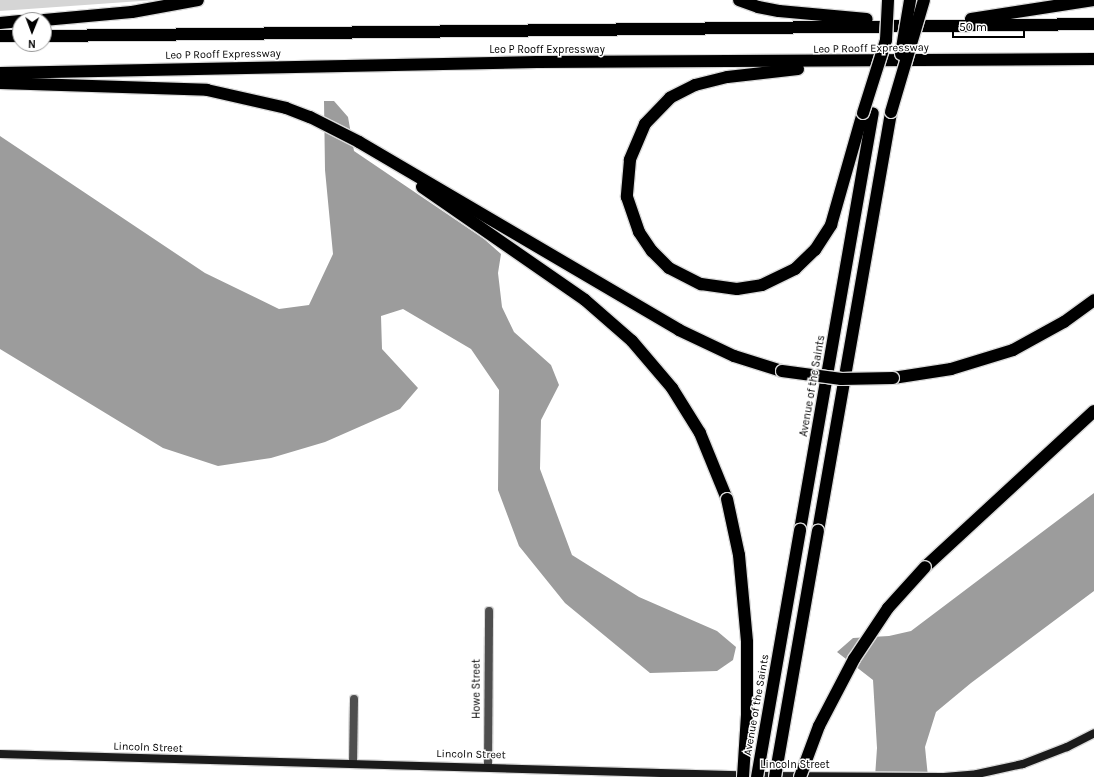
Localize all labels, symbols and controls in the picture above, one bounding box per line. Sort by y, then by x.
north arrow [12,12,52,52]
scale bar [954,12,1027,38]
text: 50 m [959,20,987,34]
text: N [28,37,36,50]
street label: Leo P Rooff Expressway [813,41,929,57]
street label: Leo P Rooff Expressway [489,43,605,57]
street label: Leo P Rooff Expressway [165,47,281,63]
street label: Avenue of the Saints [798,334,828,438]
street label: Avenue of the Saints [742,653,772,757]
street label: Howe Street [470,659,484,719]
street label: Lincoln Street [113,740,183,756]
street label: Lincoln Street [436,748,506,762]
street label: Lincoln Street [760,758,830,772]

